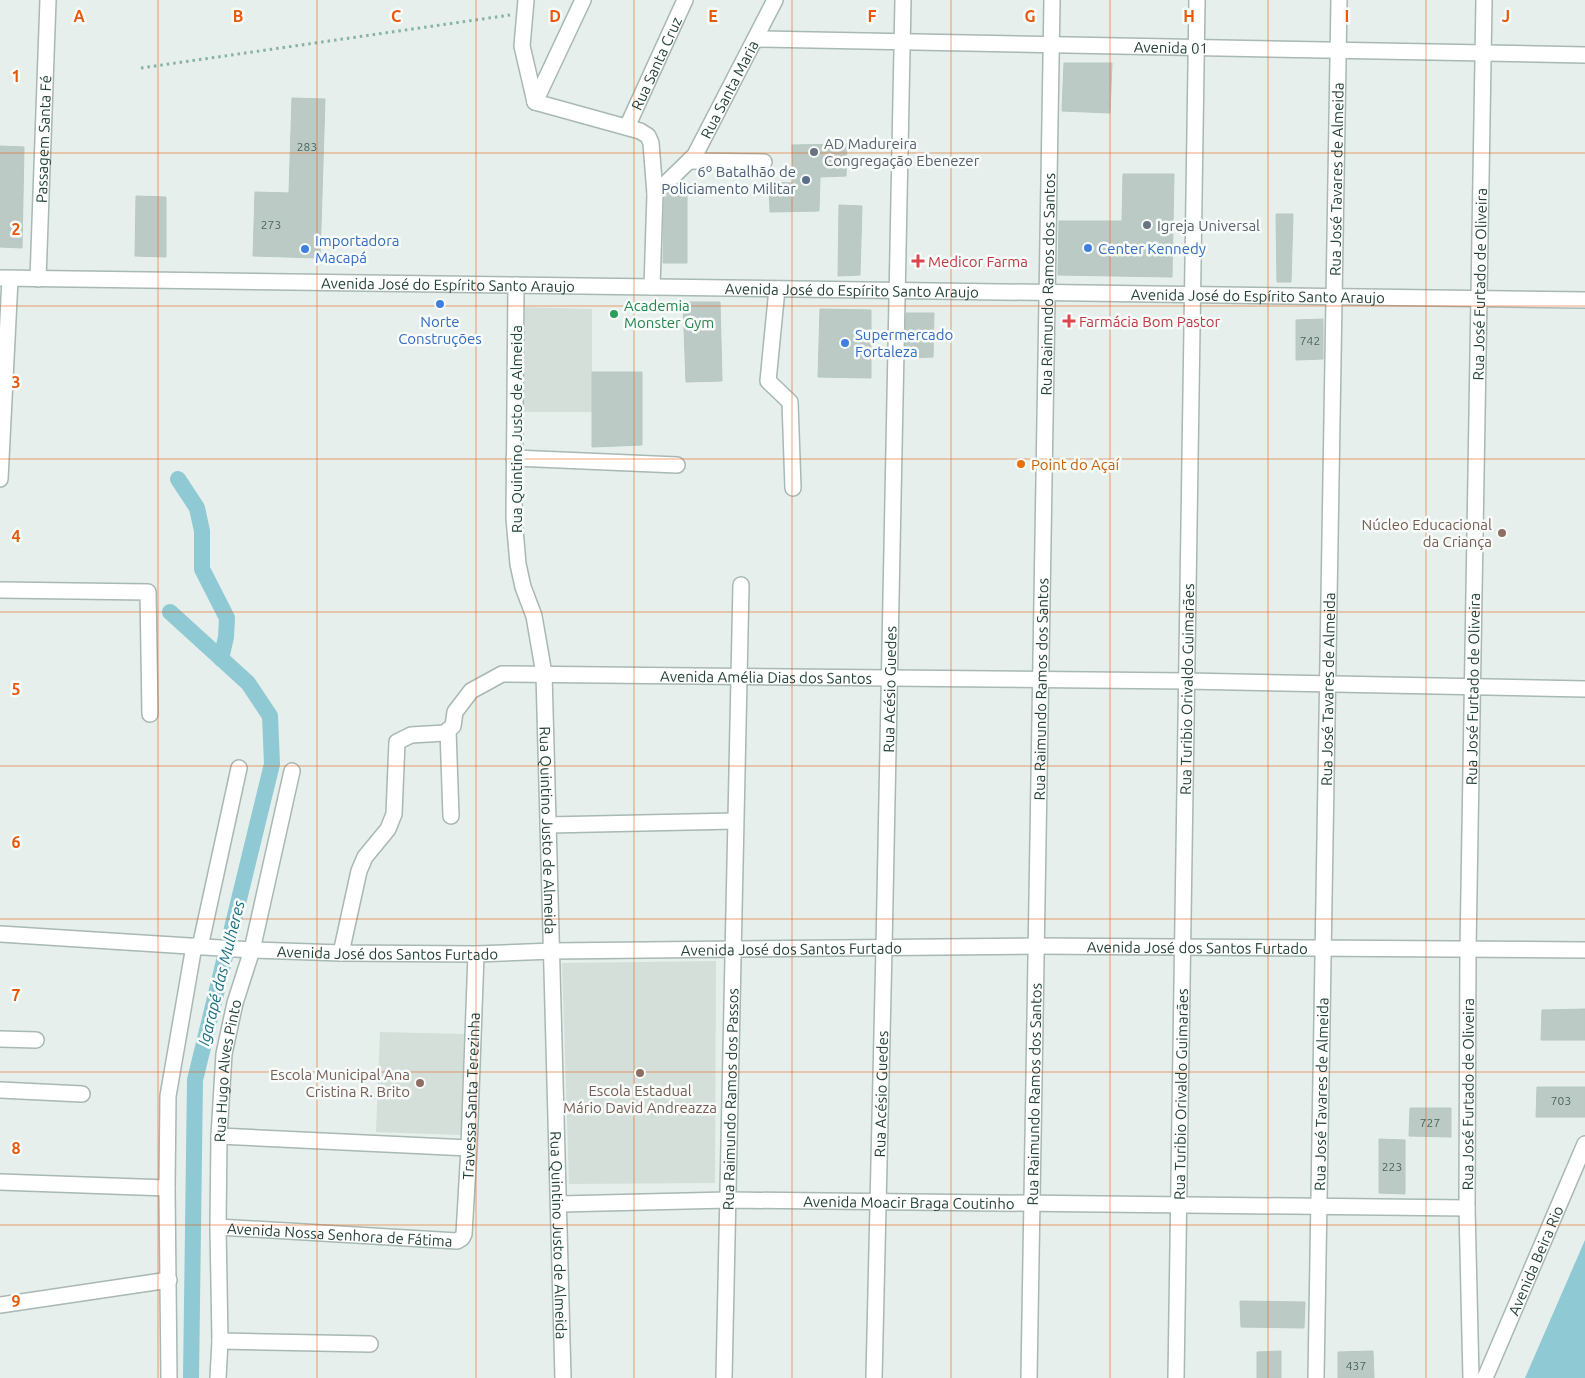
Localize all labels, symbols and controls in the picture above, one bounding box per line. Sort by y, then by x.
text: A [73,7,85,25]
text: B [233,7,243,25]
text: C [391,7,401,25]
text: D [549,7,561,25]
text: E [708,7,718,25]
text: F [868,7,877,25]
text: G [1024,7,1036,25]
text: H [1183,7,1195,25]
text: I [1345,7,1349,25]
text: J [1502,7,1510,25]
street label: Rua Santa Cruz [627,14,685,113]
street label: Rua Santa Maria [697,37,761,141]
street label: Avenida 01 [1134,38,1208,56]
text: 1 [11,67,21,85]
street label: Passagem Santa Fé [32,75,54,203]
street label: Rua José Tavares de Almeida [1326,82,1346,276]
place label: AD Madureira Congregação Ebenezer [824,135,980,169]
house number: 283 [297,140,317,153]
marker: AD Madureira Congregação Ebenezer [808,146,820,158]
place label: 6º Batalhão de Policiamento Militar [661,163,796,197]
street label: Rua Raimundo Ramos dos Santos [1037,173,1058,396]
marker: 6º Batalhão de Policiamento Militar [800,174,812,186]
street label: Rua José Furtado de Oliveira [1469,188,1489,380]
place label: Igreja Universal [1157,217,1260,234]
house number: 273 [261,218,281,231]
marker: Igreja Universal [1141,219,1153,231]
text: 2 [11,220,21,238]
place label: Importadora Macapá [315,232,400,266]
place label: Center Kennedy [1098,240,1206,257]
marker: Center Kennedy [1082,242,1094,254]
marker: Importadora Macapá [299,243,311,255]
place label: Medicor Farma [928,253,1028,270]
marker: Medicor Farma [912,255,924,267]
street label: Avenida José do Espírito Santo Araujo [321,274,575,294]
street label: Avenida José do Espírito Santo Araujo [725,280,979,300]
street label: Avenida José do Espírito Santo Araujo [1131,285,1385,306]
place label: Academia Monster Gym [624,297,714,331]
marker: Norte Construções [434,298,446,310]
marker: Academia Monster Gym [608,308,620,320]
place label: Norte Construções [398,313,482,347]
place label: Farmácia Bom Pastor [1079,313,1221,330]
marker: Farmácia Bom Pastor [1063,315,1075,327]
street label: Rua Quintino Justo de Almeida [508,325,525,533]
place label: Supermercado Fortaleza [855,326,953,360]
house number: 742 [1300,334,1320,347]
marker: Supermercado Fortaleza [839,337,851,349]
text: 3 [11,373,21,391]
place label: Point do Açaí [1031,456,1119,473]
marker: Point do Açaí [1015,458,1027,470]
place label: Núcleo Educacional da Criança [1361,516,1492,550]
text: 4 [11,527,21,545]
marker: Núcleo Educacional da Criança [1496,527,1508,539]
street label: Rua Raimundo Ramos dos Santos [1030,578,1051,800]
street label: Rua Turibio Orivaldo Guimarães [1176,583,1197,795]
street label: Rua José Tavares de Almeida [1317,592,1338,786]
street label: Rua José Furtado de Oliveira [1462,593,1483,785]
street label: Rua Acésio Guedes [879,626,899,753]
street label: Avenida Amélia Dias dos Santos [660,667,872,686]
text: 5 [11,680,21,698]
street label: Rua Quintino Justo de Almeida [537,726,560,935]
text: 6 [11,833,21,851]
water label: Igarapé das Mulheres [194,898,248,1047]
street label: Avenida José dos Santos Furtado [1087,938,1308,956]
street label: Avenida José dos Santos Furtado [681,939,902,958]
street label: Avenida José dos Santos Furtado [277,942,498,963]
street label: Rua Raimundo Ramos dos Santos [1023,983,1044,1205]
text: 7 [11,986,21,1004]
street label: Rua Raimundo Ramos dos Passos [719,988,741,1210]
street label: Rua Turibio Orivaldo Guimarães [1170,988,1190,1200]
street label: Rua José Tavares de Almeida [1311,997,1331,1191]
street label: Rua Hugo Alves Pinto [210,998,244,1142]
street label: Rua José Furtado de Oliveira [1459,998,1476,1190]
street label: Travessa Santa Terezinha [459,1012,482,1180]
street label: Rua Acésio Guedes [871,1030,891,1158]
place label: Escola Municipal Ana Cristina R. Brito [270,1066,410,1100]
marker: Escola Estadual Mário David Andreazza [634,1067,646,1079]
marker: Escola Municipal Ana Cristina R. Brito [414,1077,426,1089]
place label: Escola Estadual Mário David Andreazza [563,1082,717,1116]
house number: 703 [1551,1094,1571,1107]
house number: 727 [1420,1116,1440,1129]
street label: Rua Quintino Justo de Almeida [548,1131,570,1339]
text: 8 [11,1139,21,1157]
house number: 223 [1382,1160,1402,1173]
street label: Avenida Moacir Braga Coutinho [803,1192,1015,1212]
street label: Avenida Beira Rio [1504,1203,1566,1318]
street label: Avenida Nossa Senhora de Fátima [227,1219,453,1249]
text: 9 [11,1292,21,1310]
house number: 437 [1346,1359,1366,1372]

